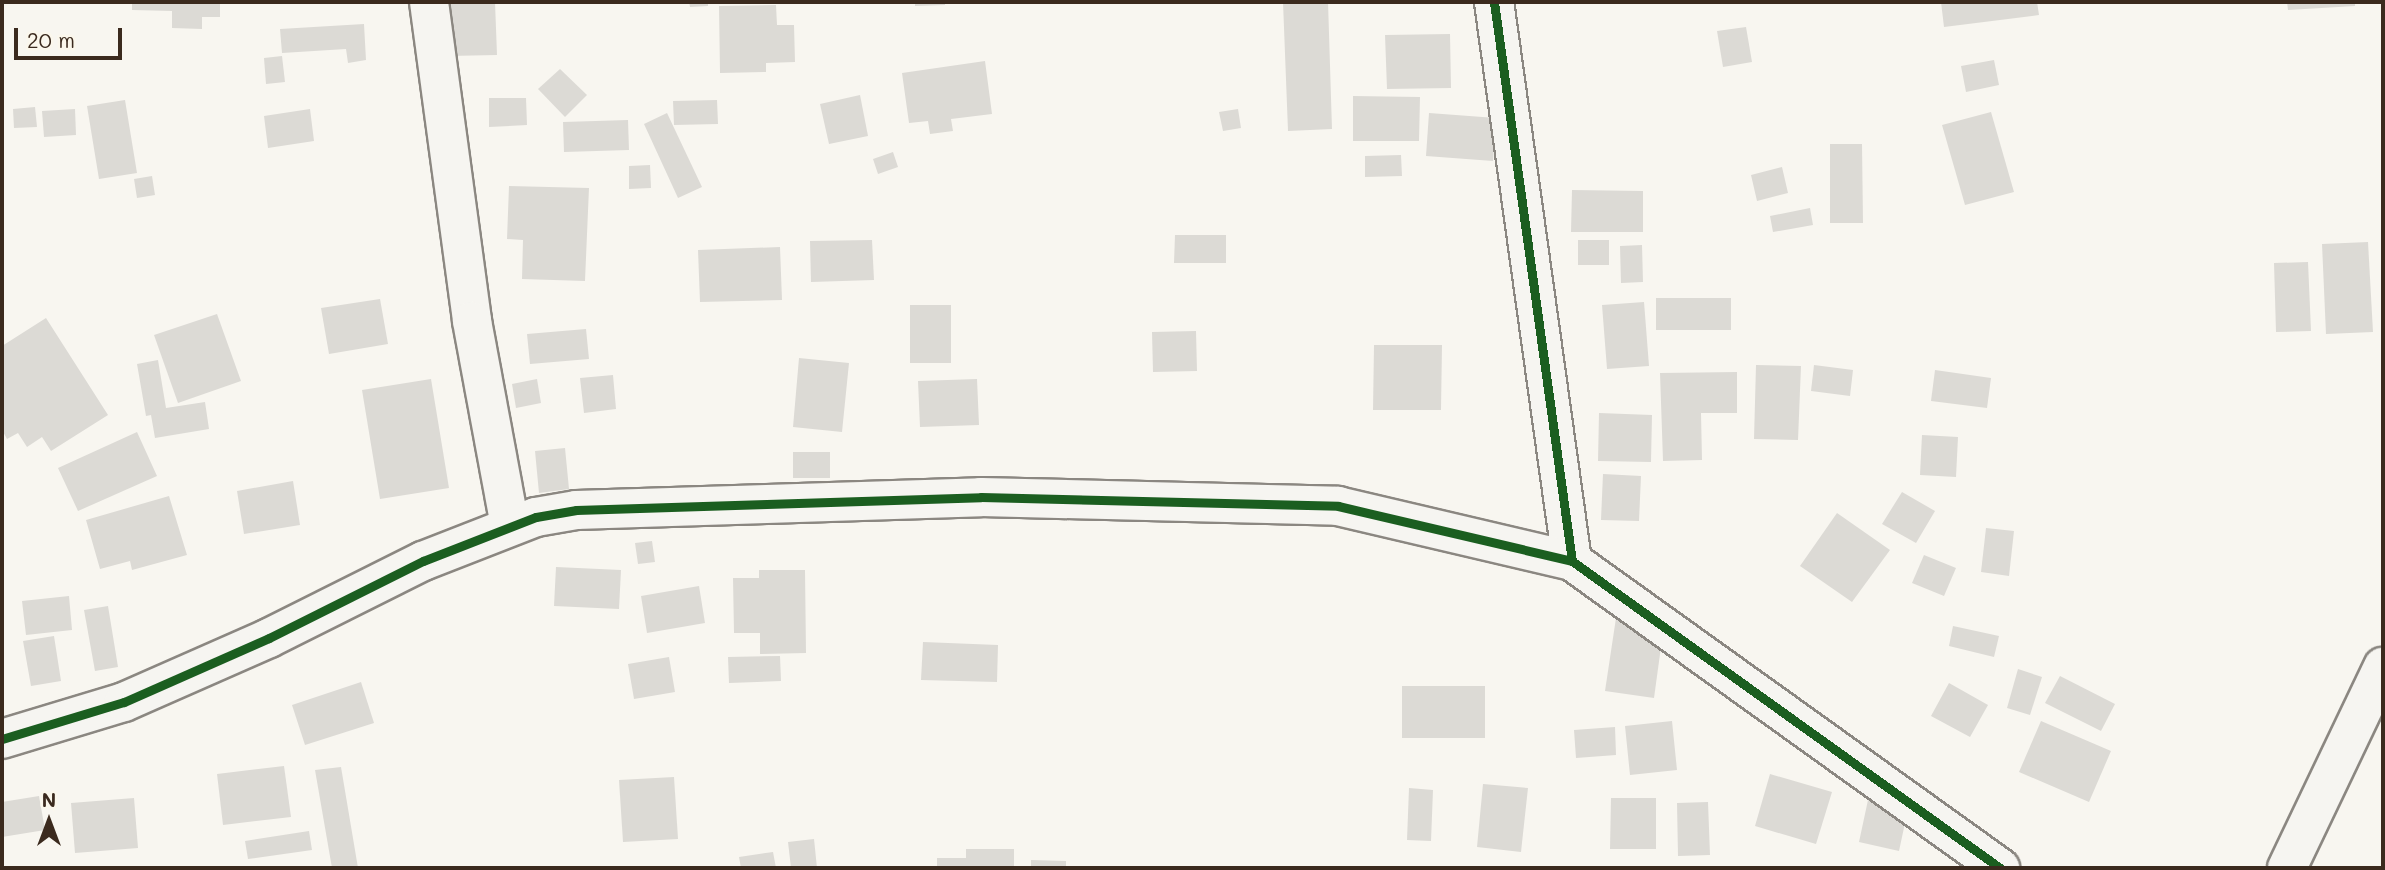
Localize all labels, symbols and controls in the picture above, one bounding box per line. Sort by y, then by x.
scale bar [18,14,126,58]
text: 20 m [27,26,75,53]
north arrow [14,786,84,856]
text: N [42,787,56,812]

